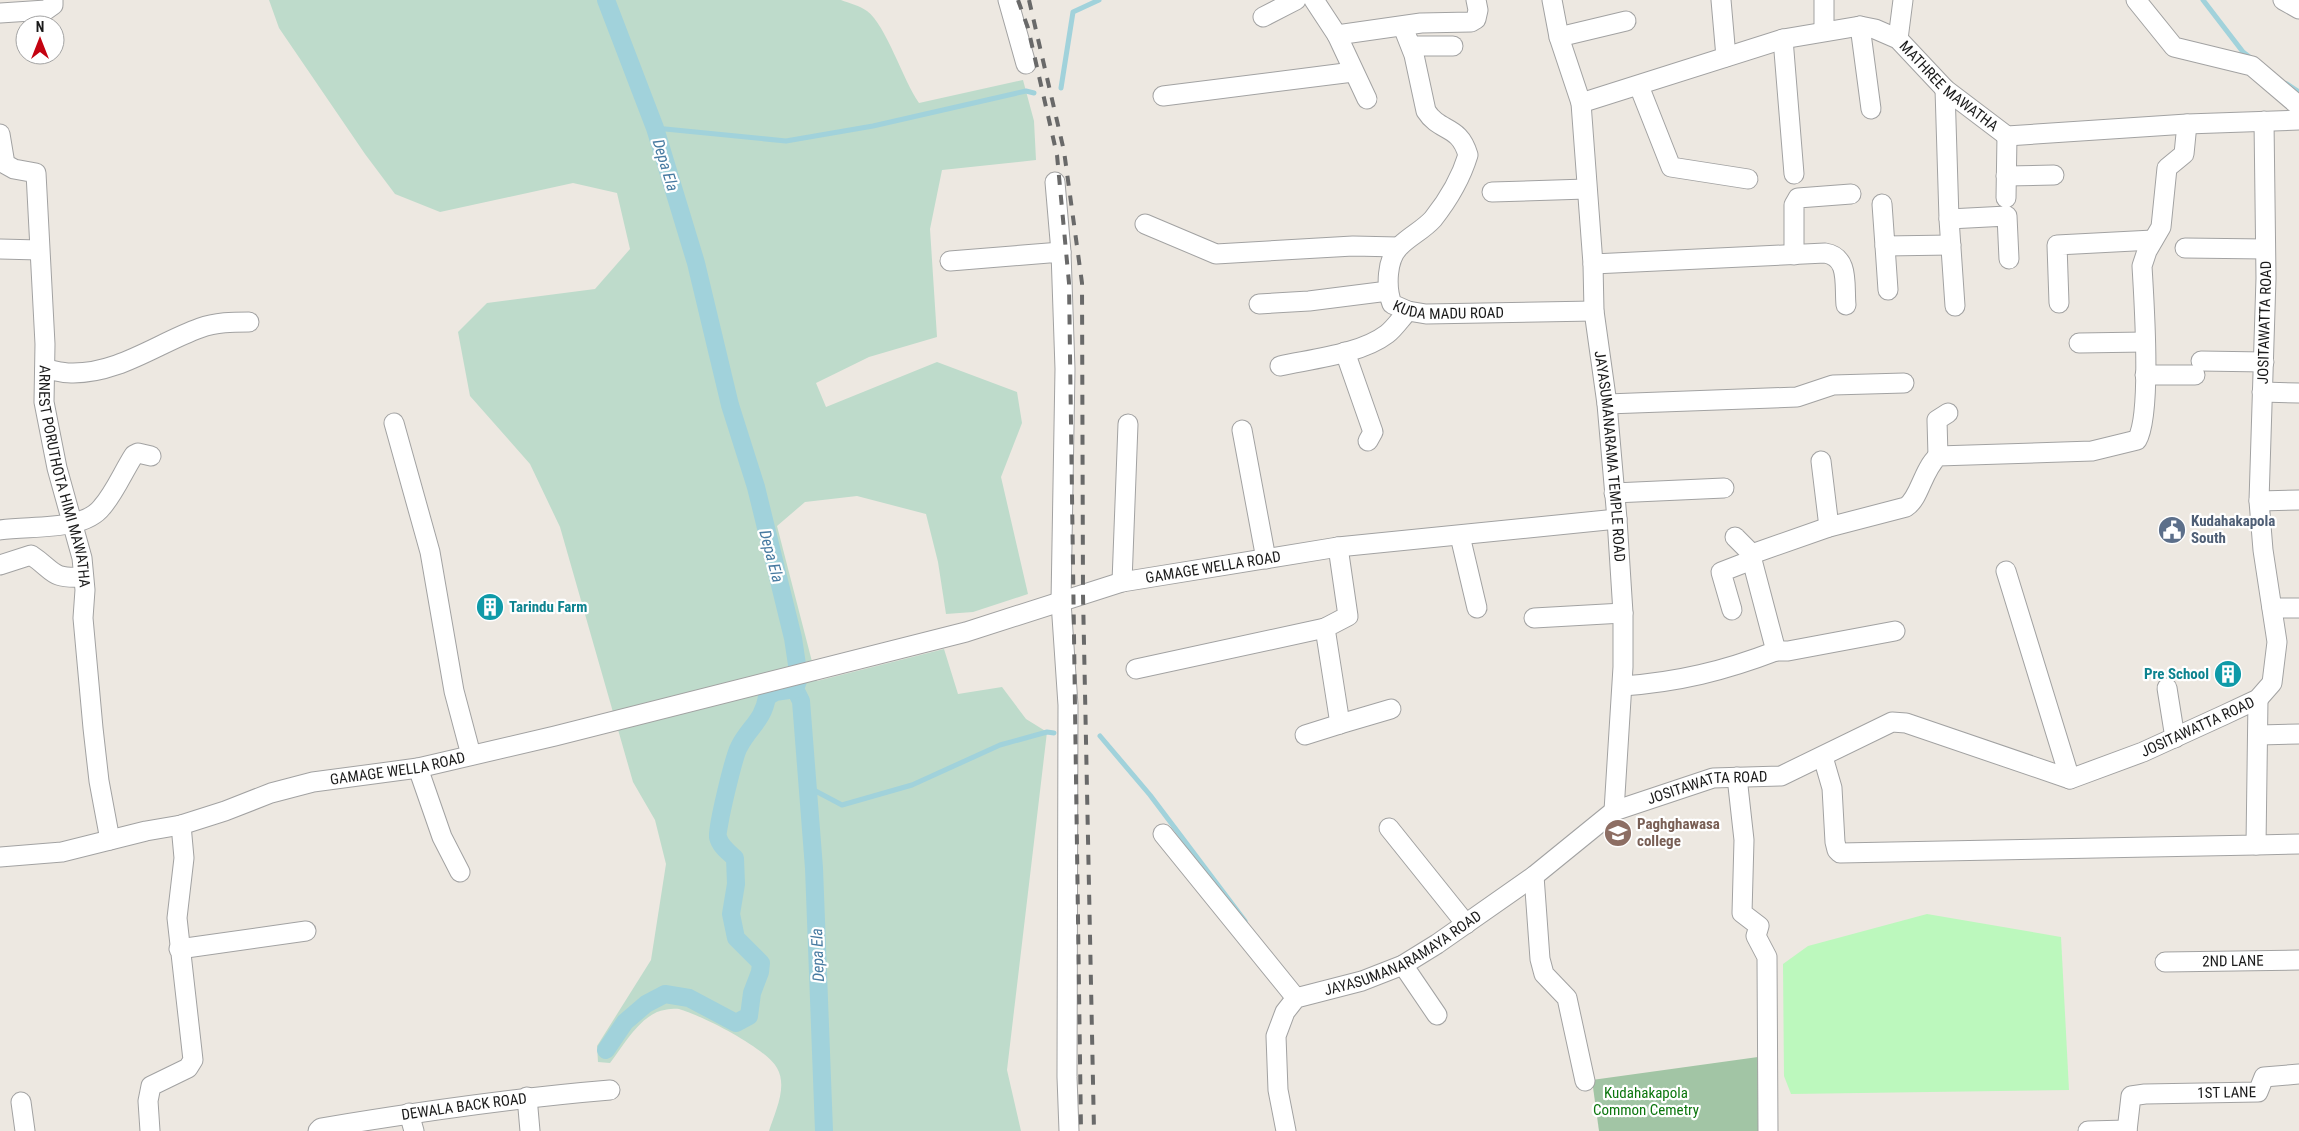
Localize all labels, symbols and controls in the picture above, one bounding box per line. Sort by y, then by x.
north arrow [15,15,65,65]
text: N [36,19,44,35]
street label: MATHREE MAWATHA [1896,37,2002,135]
water label: Depa Ela [649,137,682,194]
street label: JOSITAWATTA ROAD [2254,261,2275,384]
street label: KUDA MADU ROAD [1390,296,1504,323]
street label: JAYASUMANARAMA TEMPLE ROAD [1591,350,1629,563]
street label: ARNEST PORUTHOTA HIMI MAWATHA [34,365,94,589]
place label: Kudahakapola South [2191,512,2275,547]
public building icon: Kudahakapola South [2157,515,2187,545]
water label: Depa Ela [755,528,788,584]
street label: GAMAGE WELLA ROAD [1144,547,1282,587]
building icon: Tarindu Farm [475,592,505,622]
place label: Tarindu Farm [509,598,587,616]
building icon: Pre School [2213,659,2243,689]
place label: Pre School [2144,665,2209,683]
street label: JOSITAWATTA ROAD [2138,693,2257,761]
street label: GAMAGE WELLA ROAD [329,748,467,789]
street label: JOSITAWATTA ROAD [1645,767,1768,808]
place label: Paghghawasa college [1637,815,1720,850]
school or university icon: Paghghawasa college [1603,818,1633,848]
street label: JAYASUMANARAMAYA ROAD [1322,907,1485,999]
water label: Depa Ela [807,928,828,982]
street label: 2ND LANE [2202,952,2264,970]
street label: 1ST LANE [2197,1083,2256,1102]
park label: Kudahakapola Common Cemetry [1593,1084,1699,1119]
street label: DEWALA BACK ROAD [400,1089,528,1124]

